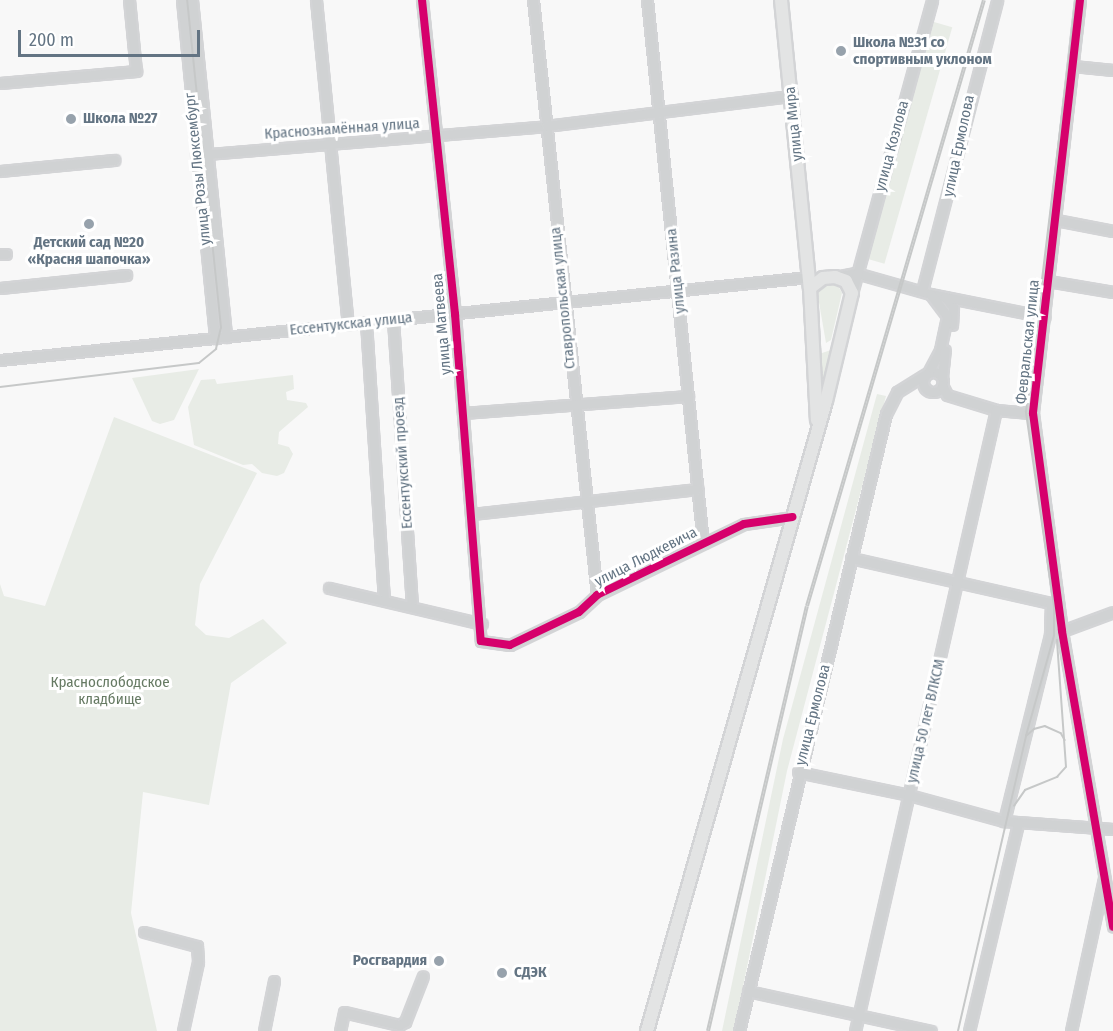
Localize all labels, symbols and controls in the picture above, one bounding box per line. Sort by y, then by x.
scale bar [21,18,202,56]
text: 200 m [29,29,74,51]
place label: Школа №31 со спортивным уклоном [853,33,992,68]
marker: Школа №31 со спортивным уклоном [834,44,848,58]
street label: улица Мира [781,86,807,162]
street label: улица Розы Люксембург [181,92,215,246]
street label: улица Ермолова [939,94,979,198]
street label: улица Козлова [871,99,913,193]
place label: Школа №27 [83,110,157,128]
marker: Школа №27 [64,112,78,126]
street label: Краснознамённая улица [264,115,420,143]
marker: Детский сад №20 «Красня шапочка» [82,217,96,231]
street label: Ставропольская улица [547,226,579,370]
street label: улица Разина [663,228,689,314]
place label: Детский сад №20 «Красня шапочка» [27,233,151,268]
street label: улица Матвеева [429,272,455,376]
street label: Февральская улица [1013,279,1043,405]
street label: Ессентукская улица [289,309,413,339]
street label: Ессентукский проезд [389,396,417,530]
street label: улица Людкевича [592,523,700,591]
street label: улица 50 лет ВЛКСМ [903,657,949,785]
street label: улица Ермолова [792,663,834,767]
park label: Краснослободское кладбище [50,673,170,708]
place label: Росгвардия [353,952,427,970]
marker: Росгвардия [432,954,446,968]
place label: СДЭК [514,964,547,982]
marker: СДЭК [495,966,509,980]

